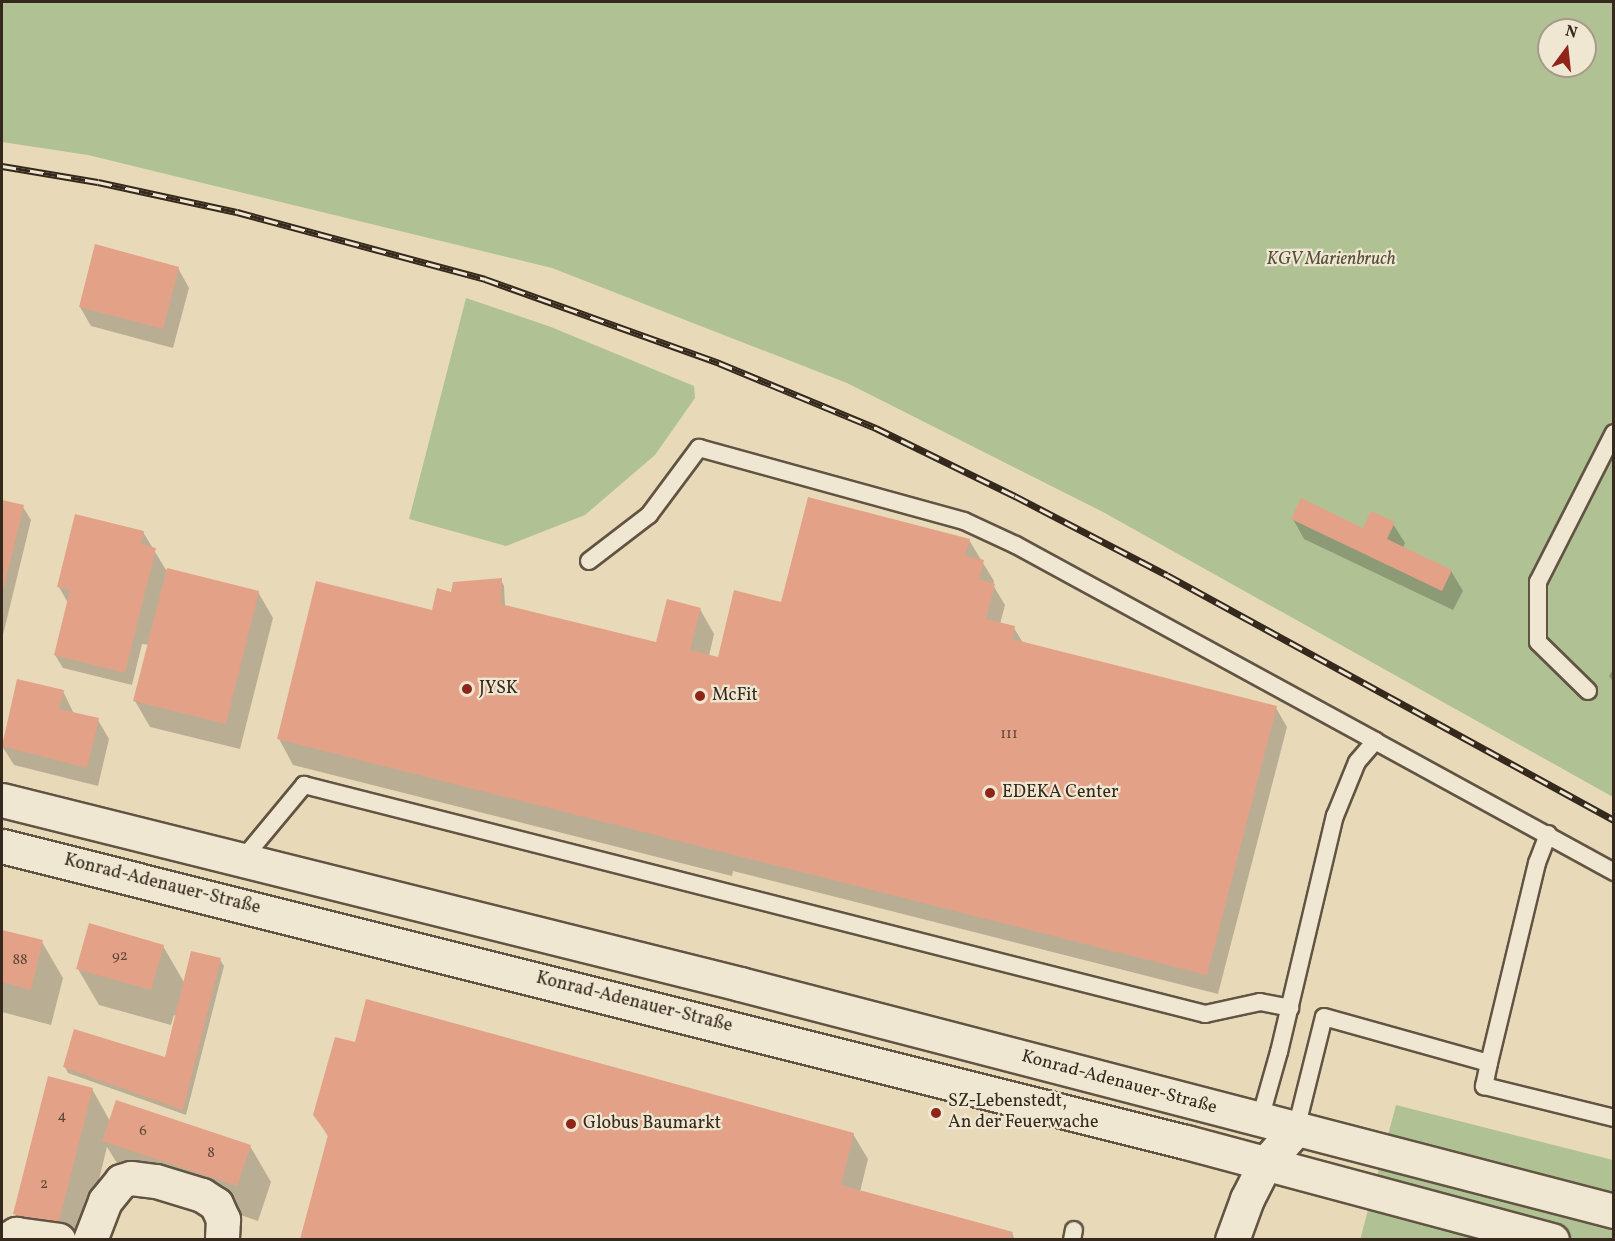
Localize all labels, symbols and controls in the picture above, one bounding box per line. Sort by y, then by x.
north arrow [1537,18,1597,78]
text: N [1563,20,1580,45]
park label: KGV Marienbruch [1266,249,1396,271]
place label: JYSK [479,678,518,700]
marker: JYSK [460,682,474,696]
place label: McFit [712,685,758,707]
marker: McFit [693,689,707,703]
house number: 111 [1000,726,1018,744]
place label: EDEKA Center [1002,782,1118,804]
marker: EDEKA Center [983,786,997,800]
street label: Konrad-Adenauer-Straße [62,850,262,920]
house number: 92 [112,948,128,966]
house number: 88 [12,952,28,970]
street label: Konrad-Adenauer-Straße [534,968,734,1038]
street label: Konrad-Adenauer-Straße [1019,1046,1219,1120]
place label: SZ-Lebenstedt, An der Feuerwache [948,1092,1099,1134]
marker: SZ-Lebenstedt, An der Feuerwache [929,1106,943,1120]
house number: 4 [58,1108,66,1126]
place label: Globus Baumarkt [583,1113,721,1135]
marker: Globus Baumarkt [564,1117,578,1131]
house number: 6 [139,1123,147,1141]
house number: 8 [207,1145,215,1163]
house number: 2 [40,1176,48,1194]

